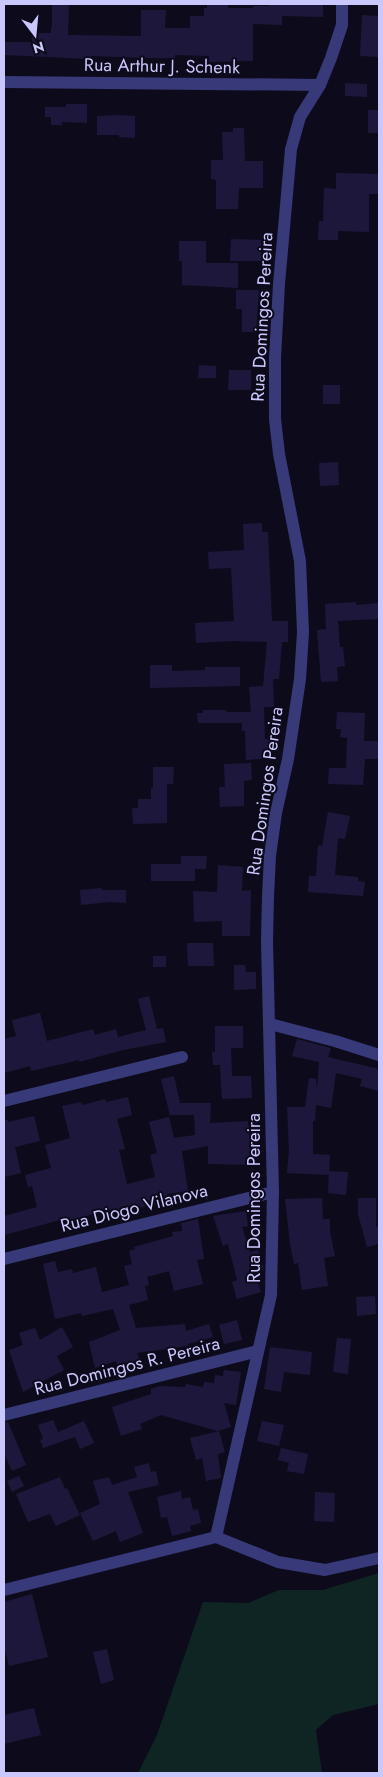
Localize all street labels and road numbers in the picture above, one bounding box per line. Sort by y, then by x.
street label: Rua Arthur J. Schenk [84,52,240,80]
street label: Rua Domingos Pereira [245,232,279,402]
street label: Rua Domingos Pereira [240,705,290,877]
street label: Rua Domingos Pereira [241,1113,267,1283]
street label: Rua Diogo Vilanova [58,1177,210,1239]
street label: Rua Domingos R. Pereira [31,1330,223,1402]

